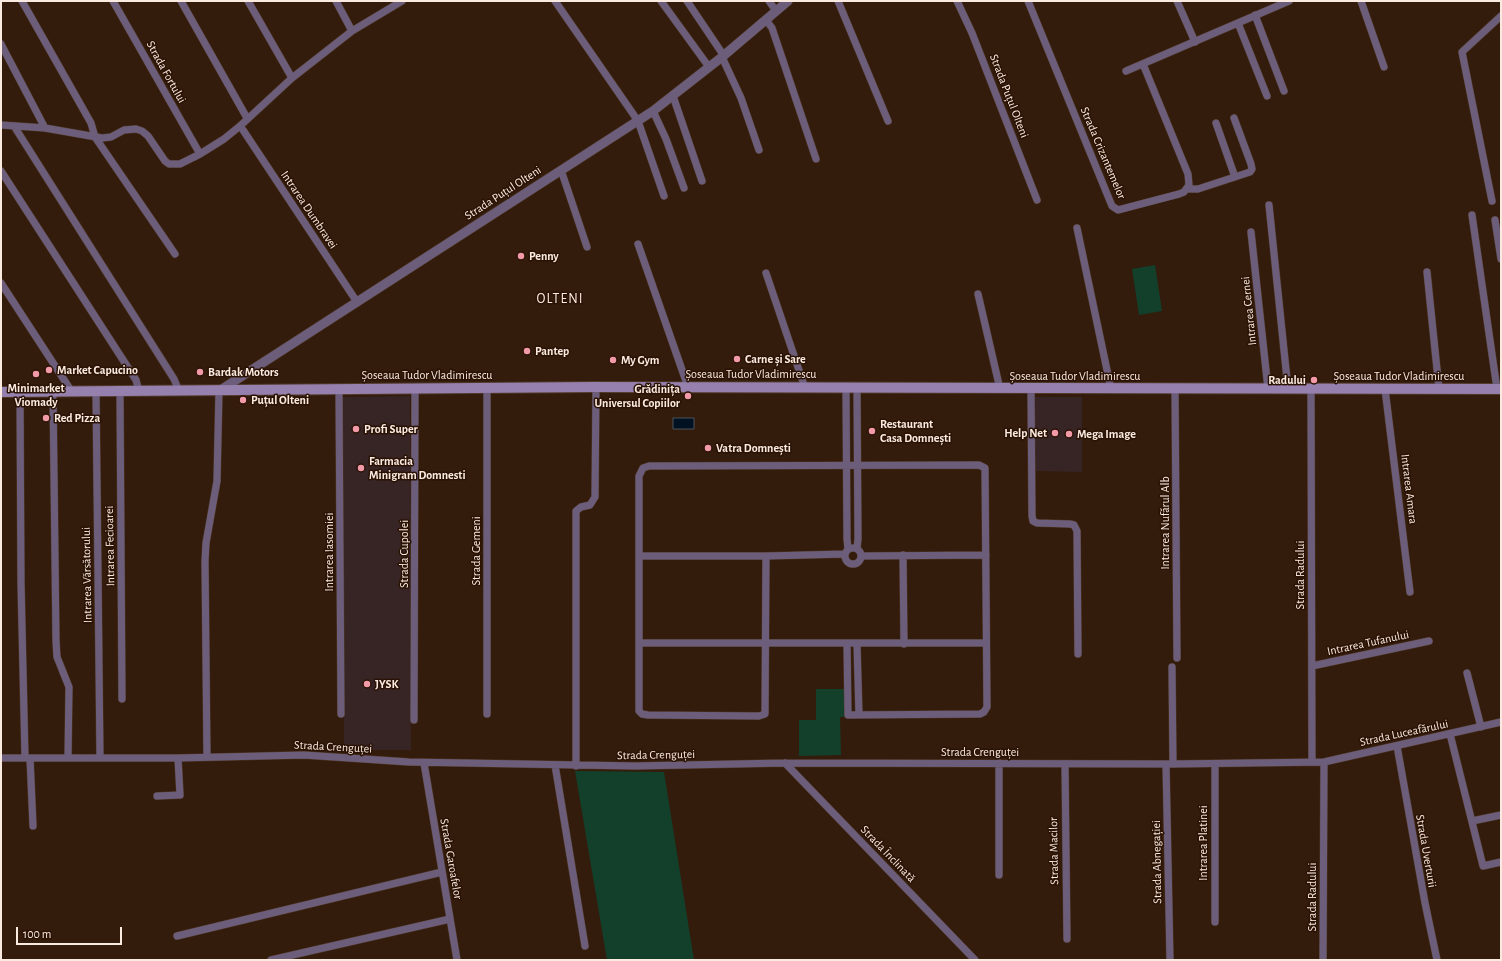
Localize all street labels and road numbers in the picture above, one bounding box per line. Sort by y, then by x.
street label: Strada Fortului [143,38,189,106]
street label: Strada Puțul Olteni [986,52,1032,140]
street label: Strada Crizantemelor [1077,105,1129,201]
street label: Strada Puțul Olteni [462,163,544,223]
street label: Intrarea Dumbravei [278,168,340,252]
street label: Intrarea Cernei [1238,276,1260,346]
street label: Șoseaua Tudor Vladimirescu [686,367,816,381]
street label: Șoseaua Tudor Vladimirescu [362,368,492,382]
street label: Șoseaua Tudor Vladimirescu [1010,369,1140,383]
street label: Șoseaua Tudor Vladimirescu [1334,369,1464,383]
street label: Intrarea Amara [1398,453,1420,525]
street label: Intrarea Nufărul Alb [1158,476,1172,570]
street label: Intrarea Fecioarei [102,506,118,586]
street label: Intrarea Iasomiei [322,513,336,591]
street label: Strada Gemeni [469,516,483,586]
street label: Strada Cupolei [397,520,411,588]
street label: Intrarea Vărsătorului [79,527,95,623]
street label: Strada Radului [1293,541,1307,609]
street label: Intrarea Tufanului [1326,627,1410,659]
street label: Strada Luceafărului [1358,717,1450,749]
street label: Strada Crenguței [294,738,372,756]
street label: Strada Crenguței [941,745,1019,759]
street label: Strada Crenguței [617,747,695,763]
street label: Intrarea Platinei [1196,805,1210,881]
street label: Strada Uverturii [1412,813,1440,889]
street label: Strada Garoafelor [437,817,465,901]
street label: Strada Macilor [1046,817,1062,885]
street label: Strada Abnegației [1149,820,1165,904]
street label: Strada Înclinată [857,823,919,885]
street label: Strada Radului [1305,863,1319,931]

